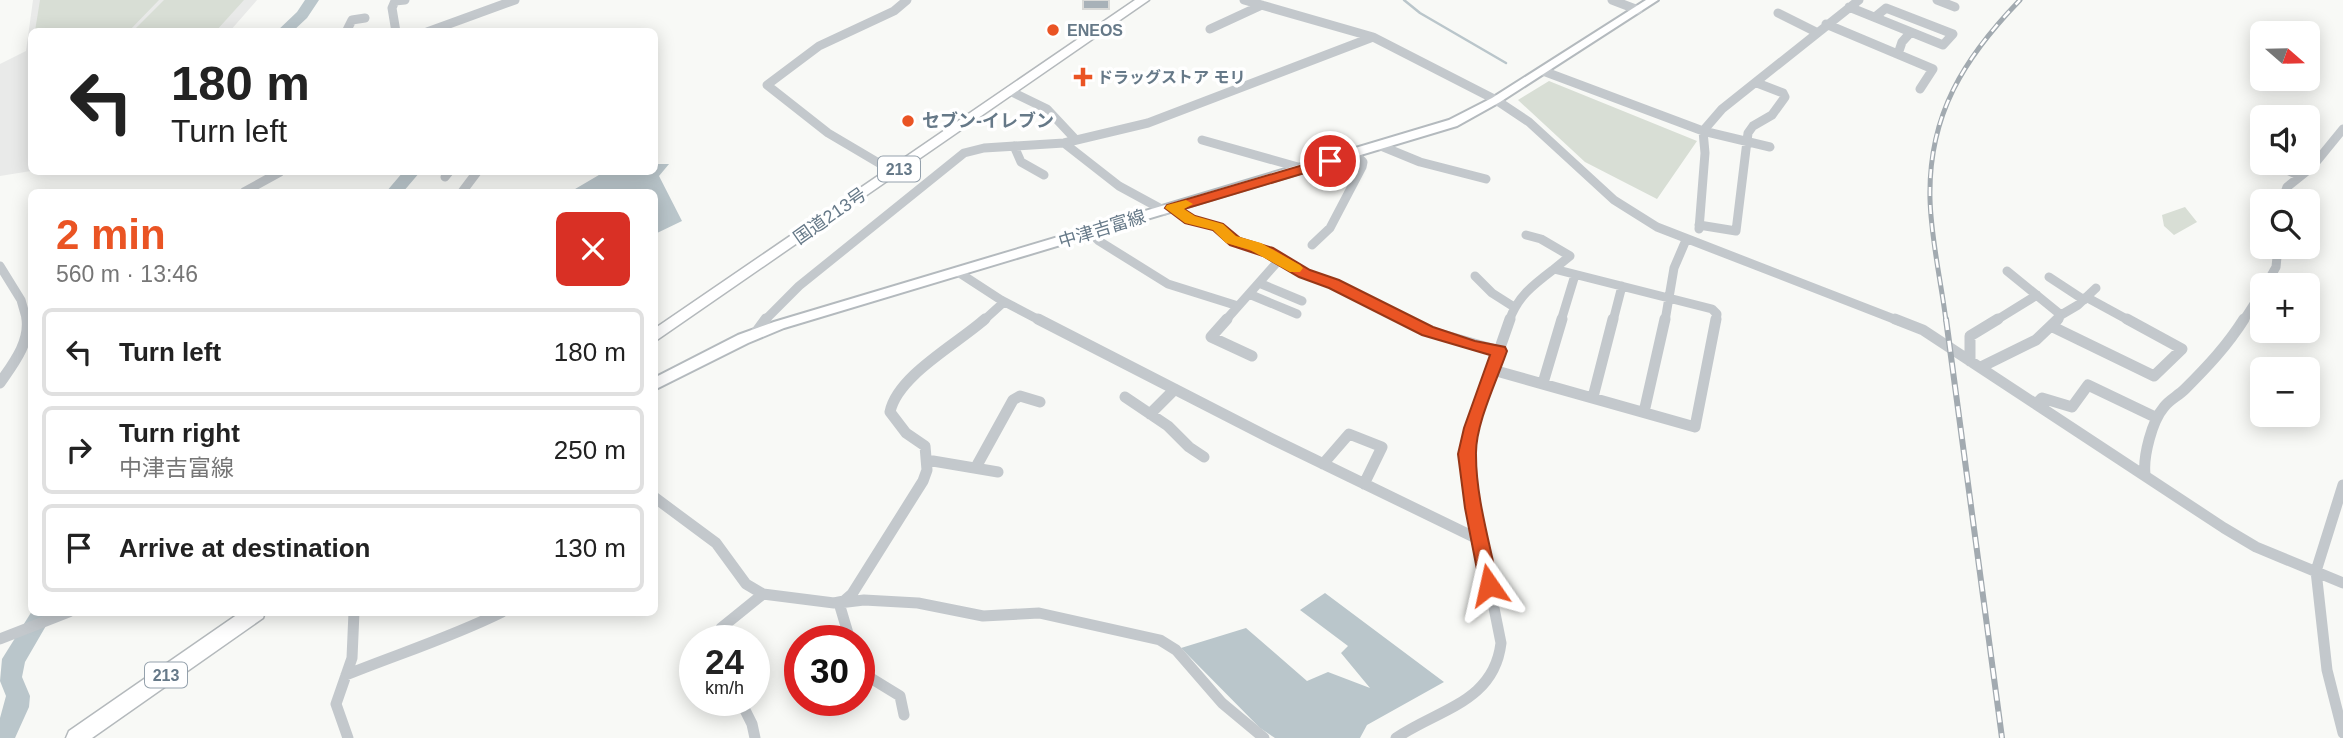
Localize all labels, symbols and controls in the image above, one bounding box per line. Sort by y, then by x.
north arrow [2250,21,2320,91]
map controls [2250,21,2320,427]
marker: ENEOS [1045,22,1061,38]
place label: ENEOS [1067,22,1123,39]
icon: left [56,56,147,147]
text: 180 m [171,56,310,110]
place label: ドラッグストア モリ [1097,68,1245,86]
marker: ドラッグストア モリ [1075,69,1091,85]
button: sound [2250,105,2320,175]
place label: セブン-イレブン [922,111,1054,131]
text: Turn left [171,113,287,149]
marker: セブン-イレブン [900,113,916,129]
pin [1300,131,1360,191]
icon: arrive [1311,142,1349,180]
road number: 213 [878,156,920,182]
street label: 国道213号 [790,184,870,248]
button: search [2250,189,2320,259]
street label: 中津吉富線 [1056,206,1148,252]
text: 2 min [56,211,166,258]
button: close [556,212,630,286]
text: 560 m · 13:46 [56,261,198,287]
button: + [2250,273,2320,343]
icon: left [60,333,98,371]
text: Turn left [119,337,221,367]
text: 180 m [554,337,626,367]
button: − [2250,357,2320,427]
text: Turn right [119,418,240,448]
icon: right [60,431,98,469]
text: 250 m [554,435,626,465]
text: 中津吉富線 [119,455,234,481]
icon: arrive [60,529,98,567]
text: Arrive at destination [119,533,370,563]
text: 130 m [554,533,626,563]
position arrow [1452,548,1526,622]
speed limit sign: 30 [784,625,875,716]
text: 24 [705,642,744,681]
road number: 213 [145,662,187,688]
text: km/h [705,678,744,698]

